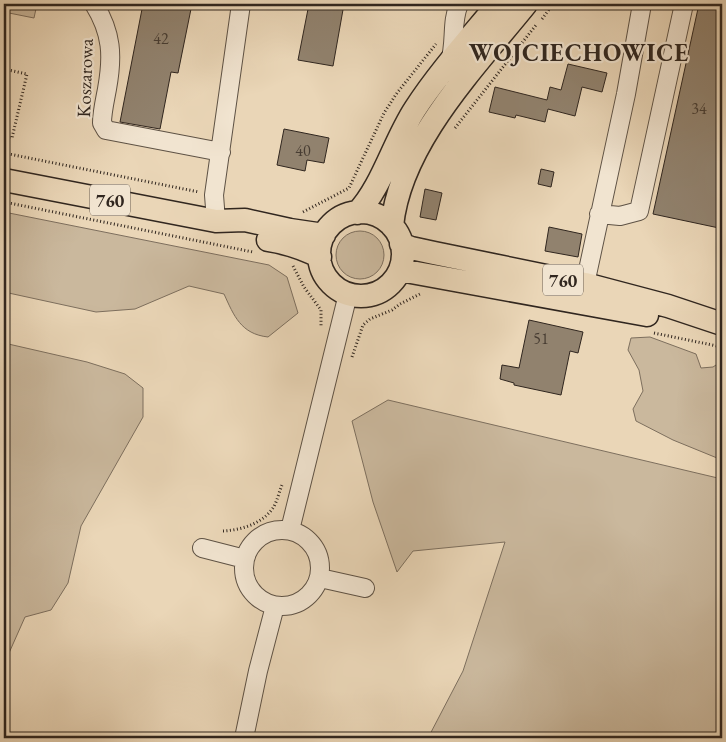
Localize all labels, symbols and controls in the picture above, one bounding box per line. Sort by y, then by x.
house number: 42 [153,28,169,49]
district label: WOJCIECHOWICE [469,37,689,68]
street label: Koszarowa [71,38,99,118]
house number: 34 [691,98,707,119]
house number: 40 [295,140,311,161]
road number: 760 [90,184,130,216]
road number: 760 [543,264,583,296]
house number: 51 [533,328,549,349]

